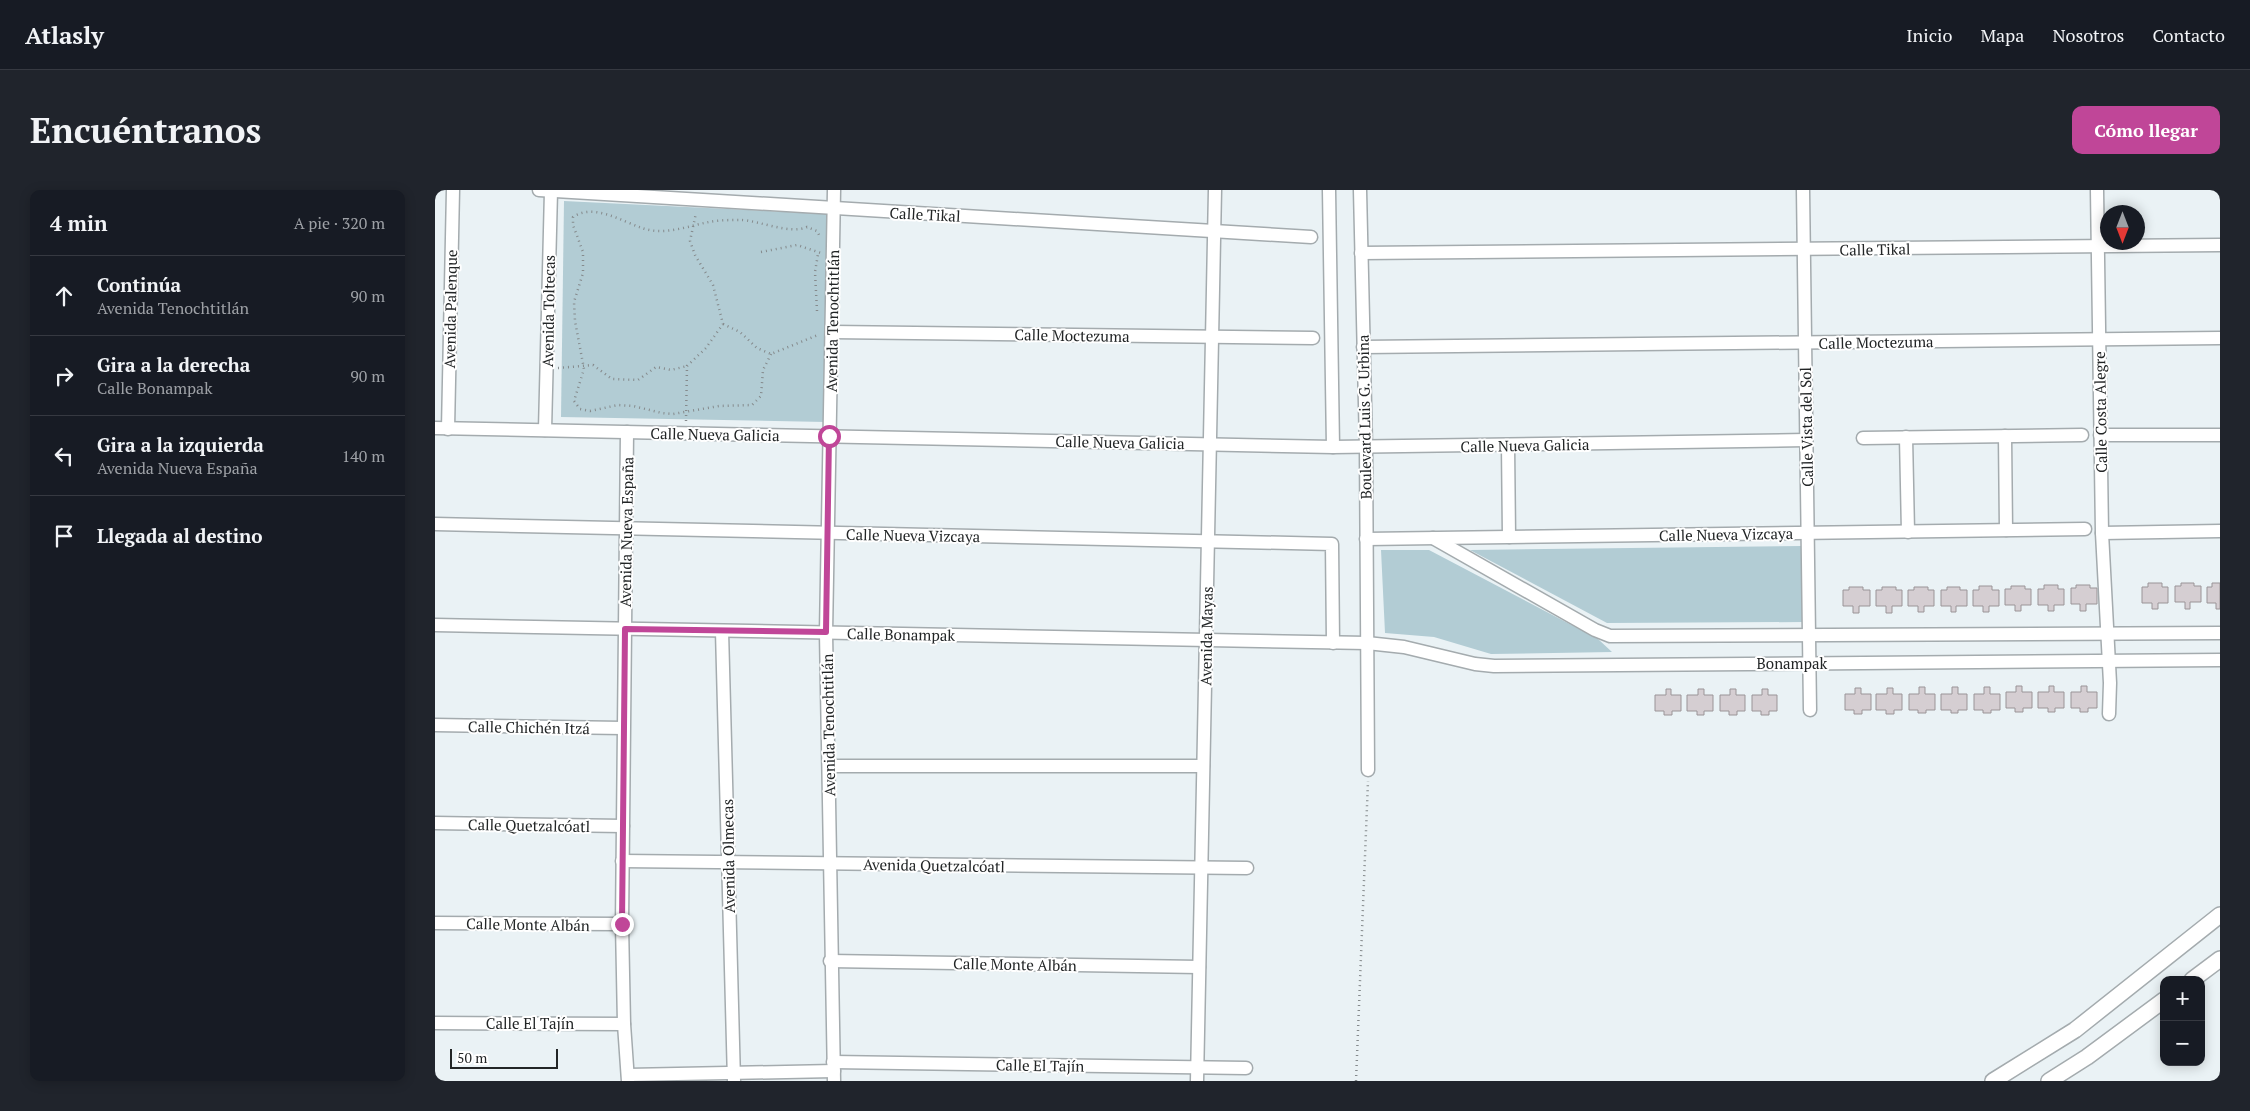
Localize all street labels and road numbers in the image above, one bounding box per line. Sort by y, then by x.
street label: Calle Tikal [889,202,961,226]
street label: Calle Tikal [1839,238,1911,260]
street label: Avenida Palenque [439,249,461,369]
street label: Avenida Tenochtitlán [821,249,843,392]
street label: Avenida Toltecas [537,255,559,367]
street label: Calle Moctezuma [1014,324,1130,346]
street label: Calle Moctezuma [1818,331,1934,353]
street label: Boulevard Luis G. Urbina [1353,334,1375,500]
street label: Calle Costa Alegre [2089,351,2111,473]
street label: Calle Vista del Sol [1795,367,1817,487]
street label: Calle Nueva Galicia [650,423,780,445]
street label: Calle Nueva Galicia [1055,431,1185,453]
street label: Calle Nueva Galicia [1460,434,1590,456]
street label: Avenida Nueva España [615,456,637,607]
street label: Calle Nueva Vizcaya [1659,523,1794,545]
street label: Calle Nueva Vizcaya [846,524,981,546]
street label: Avenida Mayas [1195,586,1217,686]
street label: Calle Bonampak [847,623,956,645]
street label: Avenida Tenochtitlán [817,653,839,796]
street label: Bonampak [1757,653,1828,673]
street label: Calle Chichén Itzá [468,716,591,738]
street label: Avenida Olmecas [717,799,739,913]
street label: Calle Quetzalcóatl [468,814,590,836]
street label: Avenida Quetzalcóatl [863,854,1005,876]
street label: Calle Monte Albán [466,913,590,935]
street label: Calle Monte Albán [953,953,1077,975]
street label: Calle El Tajín [486,1013,574,1033]
street label: Calle El Tajín [996,1054,1085,1076]

